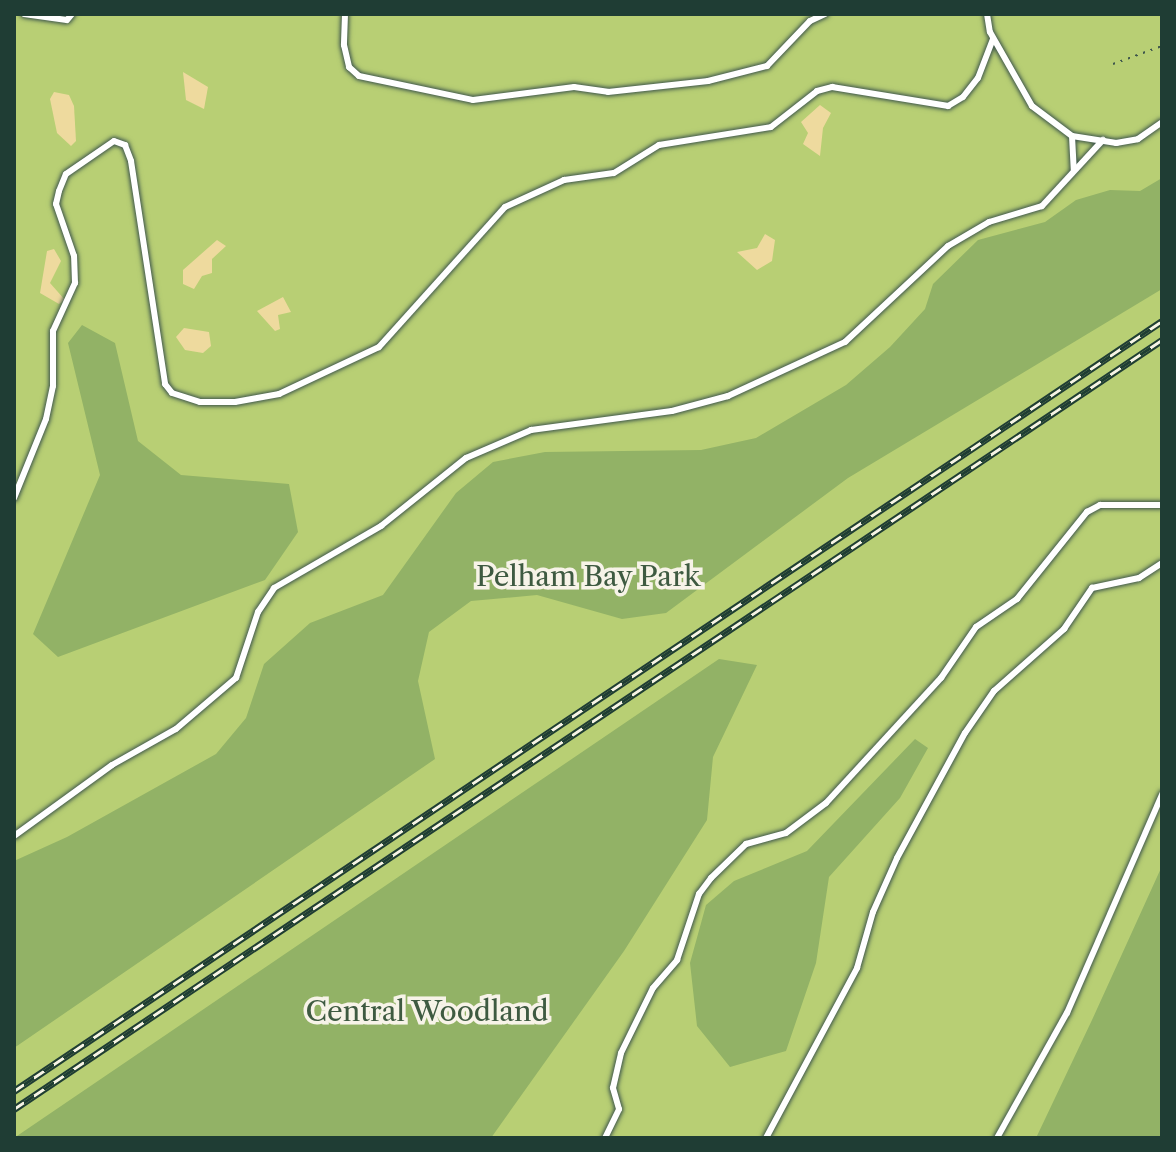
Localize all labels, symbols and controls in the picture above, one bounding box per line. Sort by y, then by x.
park label: Pelham Bay Park [475,559,701,593]
park label: Central Woodland [305,994,549,1028]

